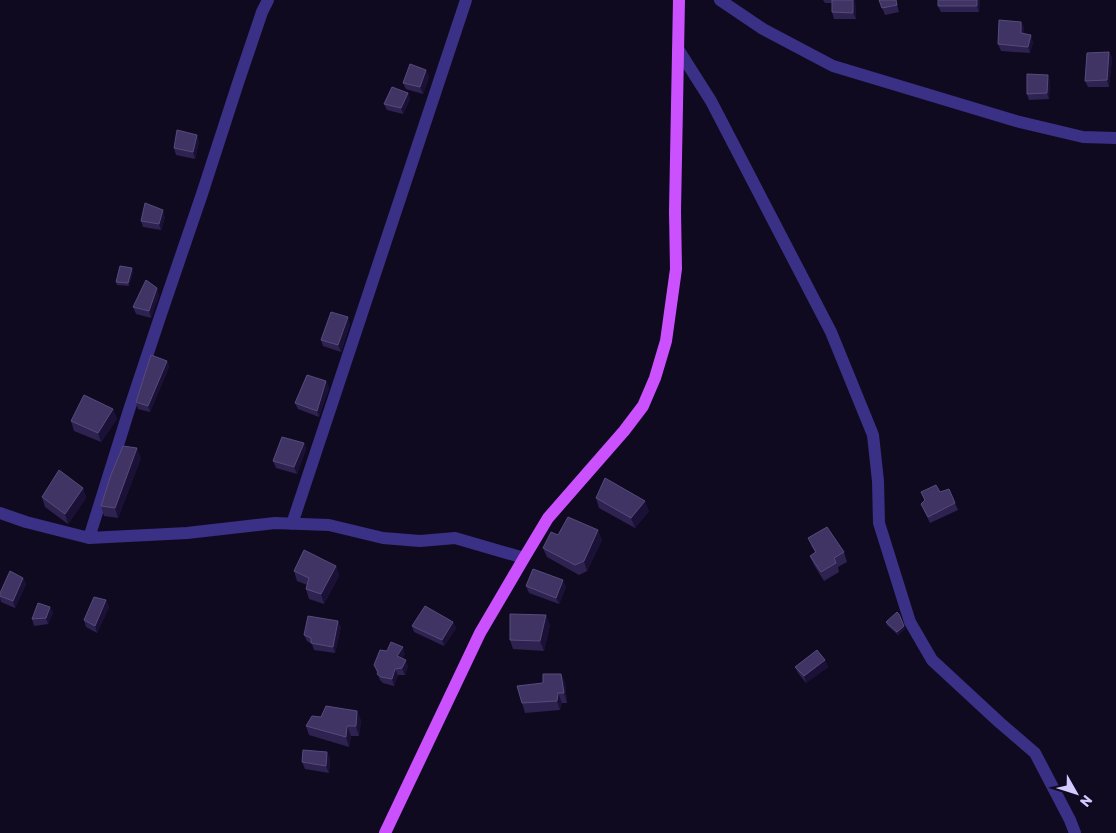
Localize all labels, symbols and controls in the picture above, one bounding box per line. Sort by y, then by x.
north arrow [1051,768,1101,818]
text: N [1076,792,1095,810]

